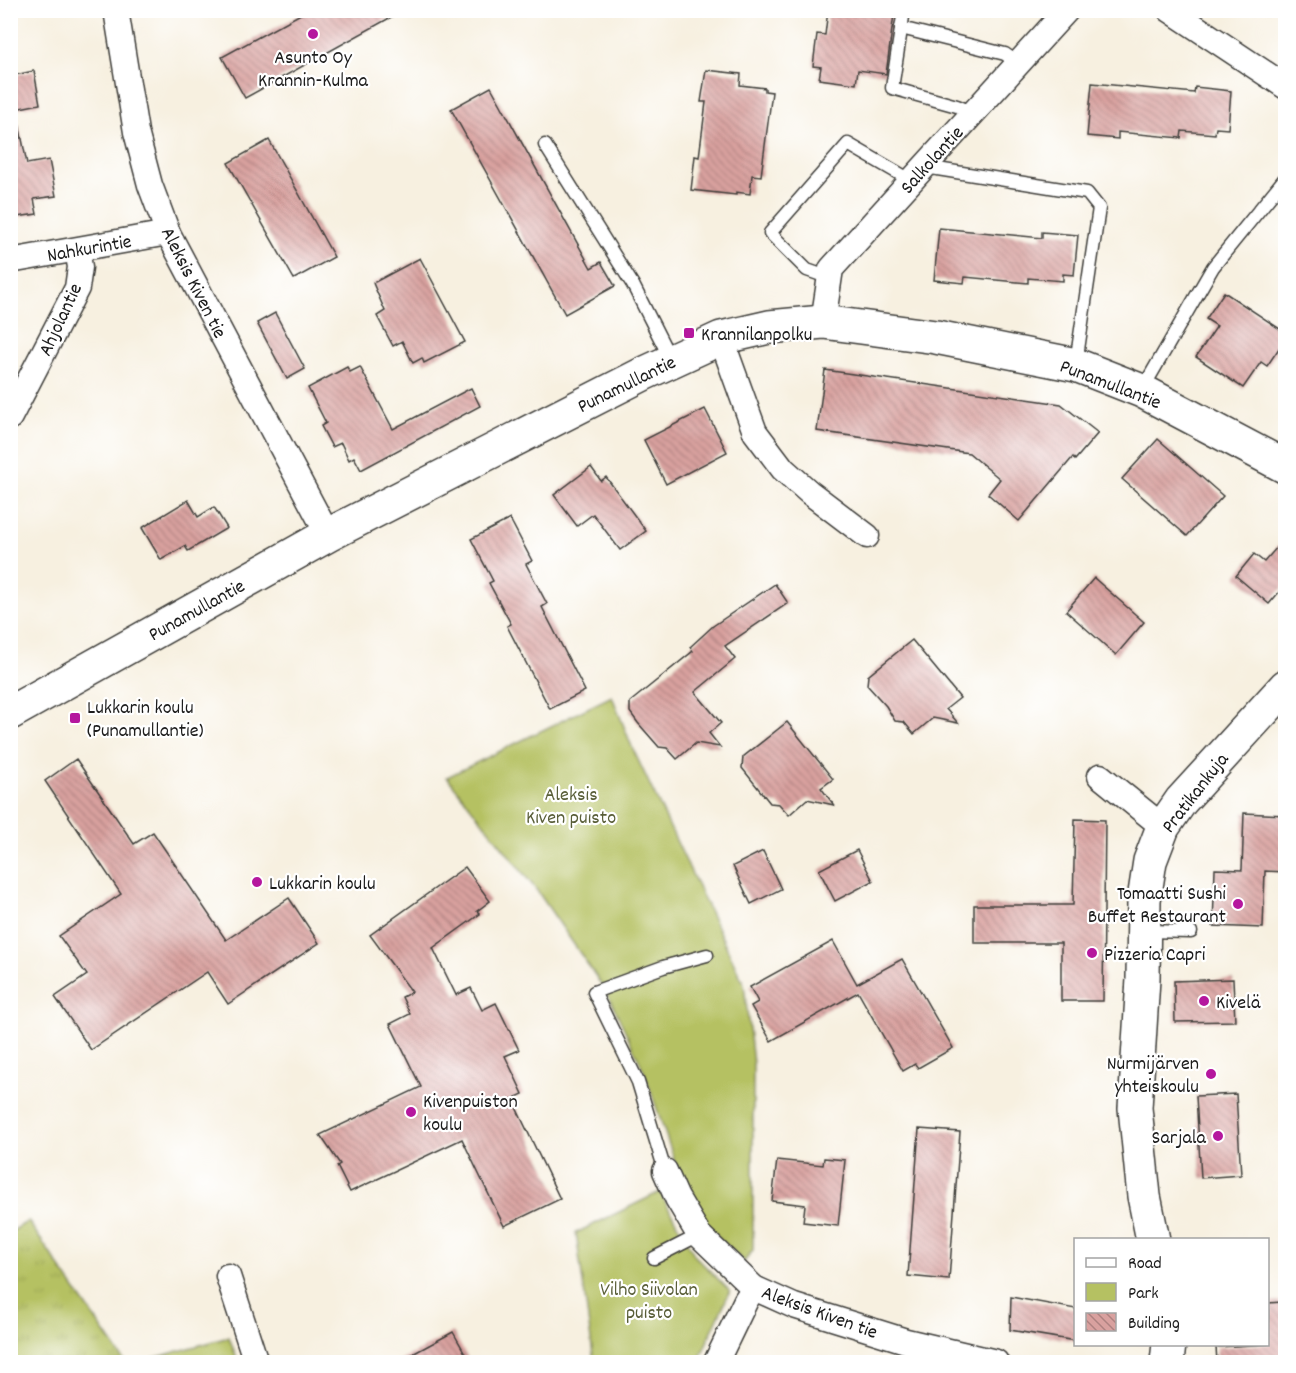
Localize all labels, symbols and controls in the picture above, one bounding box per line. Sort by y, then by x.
marker: Asunto Oy Krannin-Kulma [306,27,320,41]
place label: Asunto Oy Krannin-Kulma [258,45,369,96]
street label: Salkolantie [895,121,972,201]
street label: Aleksis Kiven tie [152,223,232,344]
street label: Nahkurintie [45,229,134,271]
street label: Ahjolantie [33,279,91,361]
place label: Krannilanpolku [701,322,812,350]
marker: Krannilanpolku [682,326,696,340]
street label: Punamullantie [573,350,682,422]
street label: Punamullantie [1055,354,1165,418]
street label: Punamullantie [144,573,251,650]
place label: Lukkarin koulu (Punamullantie) [87,695,204,746]
marker: Lukkarin koulu (Punamullantie) [68,711,82,725]
street label: Pratikankuja [1156,747,1237,840]
park label: Aleksis Kiven puisto [526,782,616,833]
place label: Lukkarin koulu [269,871,376,899]
marker: Lukkarin koulu [250,875,264,889]
place label: Tomaatti Sushi Buffet Restaurant [1088,881,1226,932]
marker: Tomaatti Sushi Buffet Restaurant [1231,897,1245,911]
place label: Pizzeria Capri [1104,942,1206,970]
marker: Pizzeria Capri [1085,946,1099,960]
place label: Kivelä [1216,990,1261,1018]
marker: Kivelä [1197,994,1211,1008]
place label: Nurmijärven yhteiskoulu [1107,1051,1199,1102]
marker: Nurmijärven yhteiskoulu [1204,1067,1218,1081]
place label: Kivenpuiston koulu [423,1089,518,1140]
marker: Kivenpuiston koulu [404,1105,418,1119]
place label: Sarjala [1152,1125,1207,1153]
marker: Sarjala [1211,1129,1225,1143]
legend [1074,1238,1269,1346]
text: Road [1128,1252,1162,1277]
park label: Vilho Siivolan puisto [600,1277,698,1328]
street label: Aleksis Kiven tie [757,1280,881,1348]
text: Park [1128,1282,1159,1307]
text: Building [1128,1312,1180,1337]

